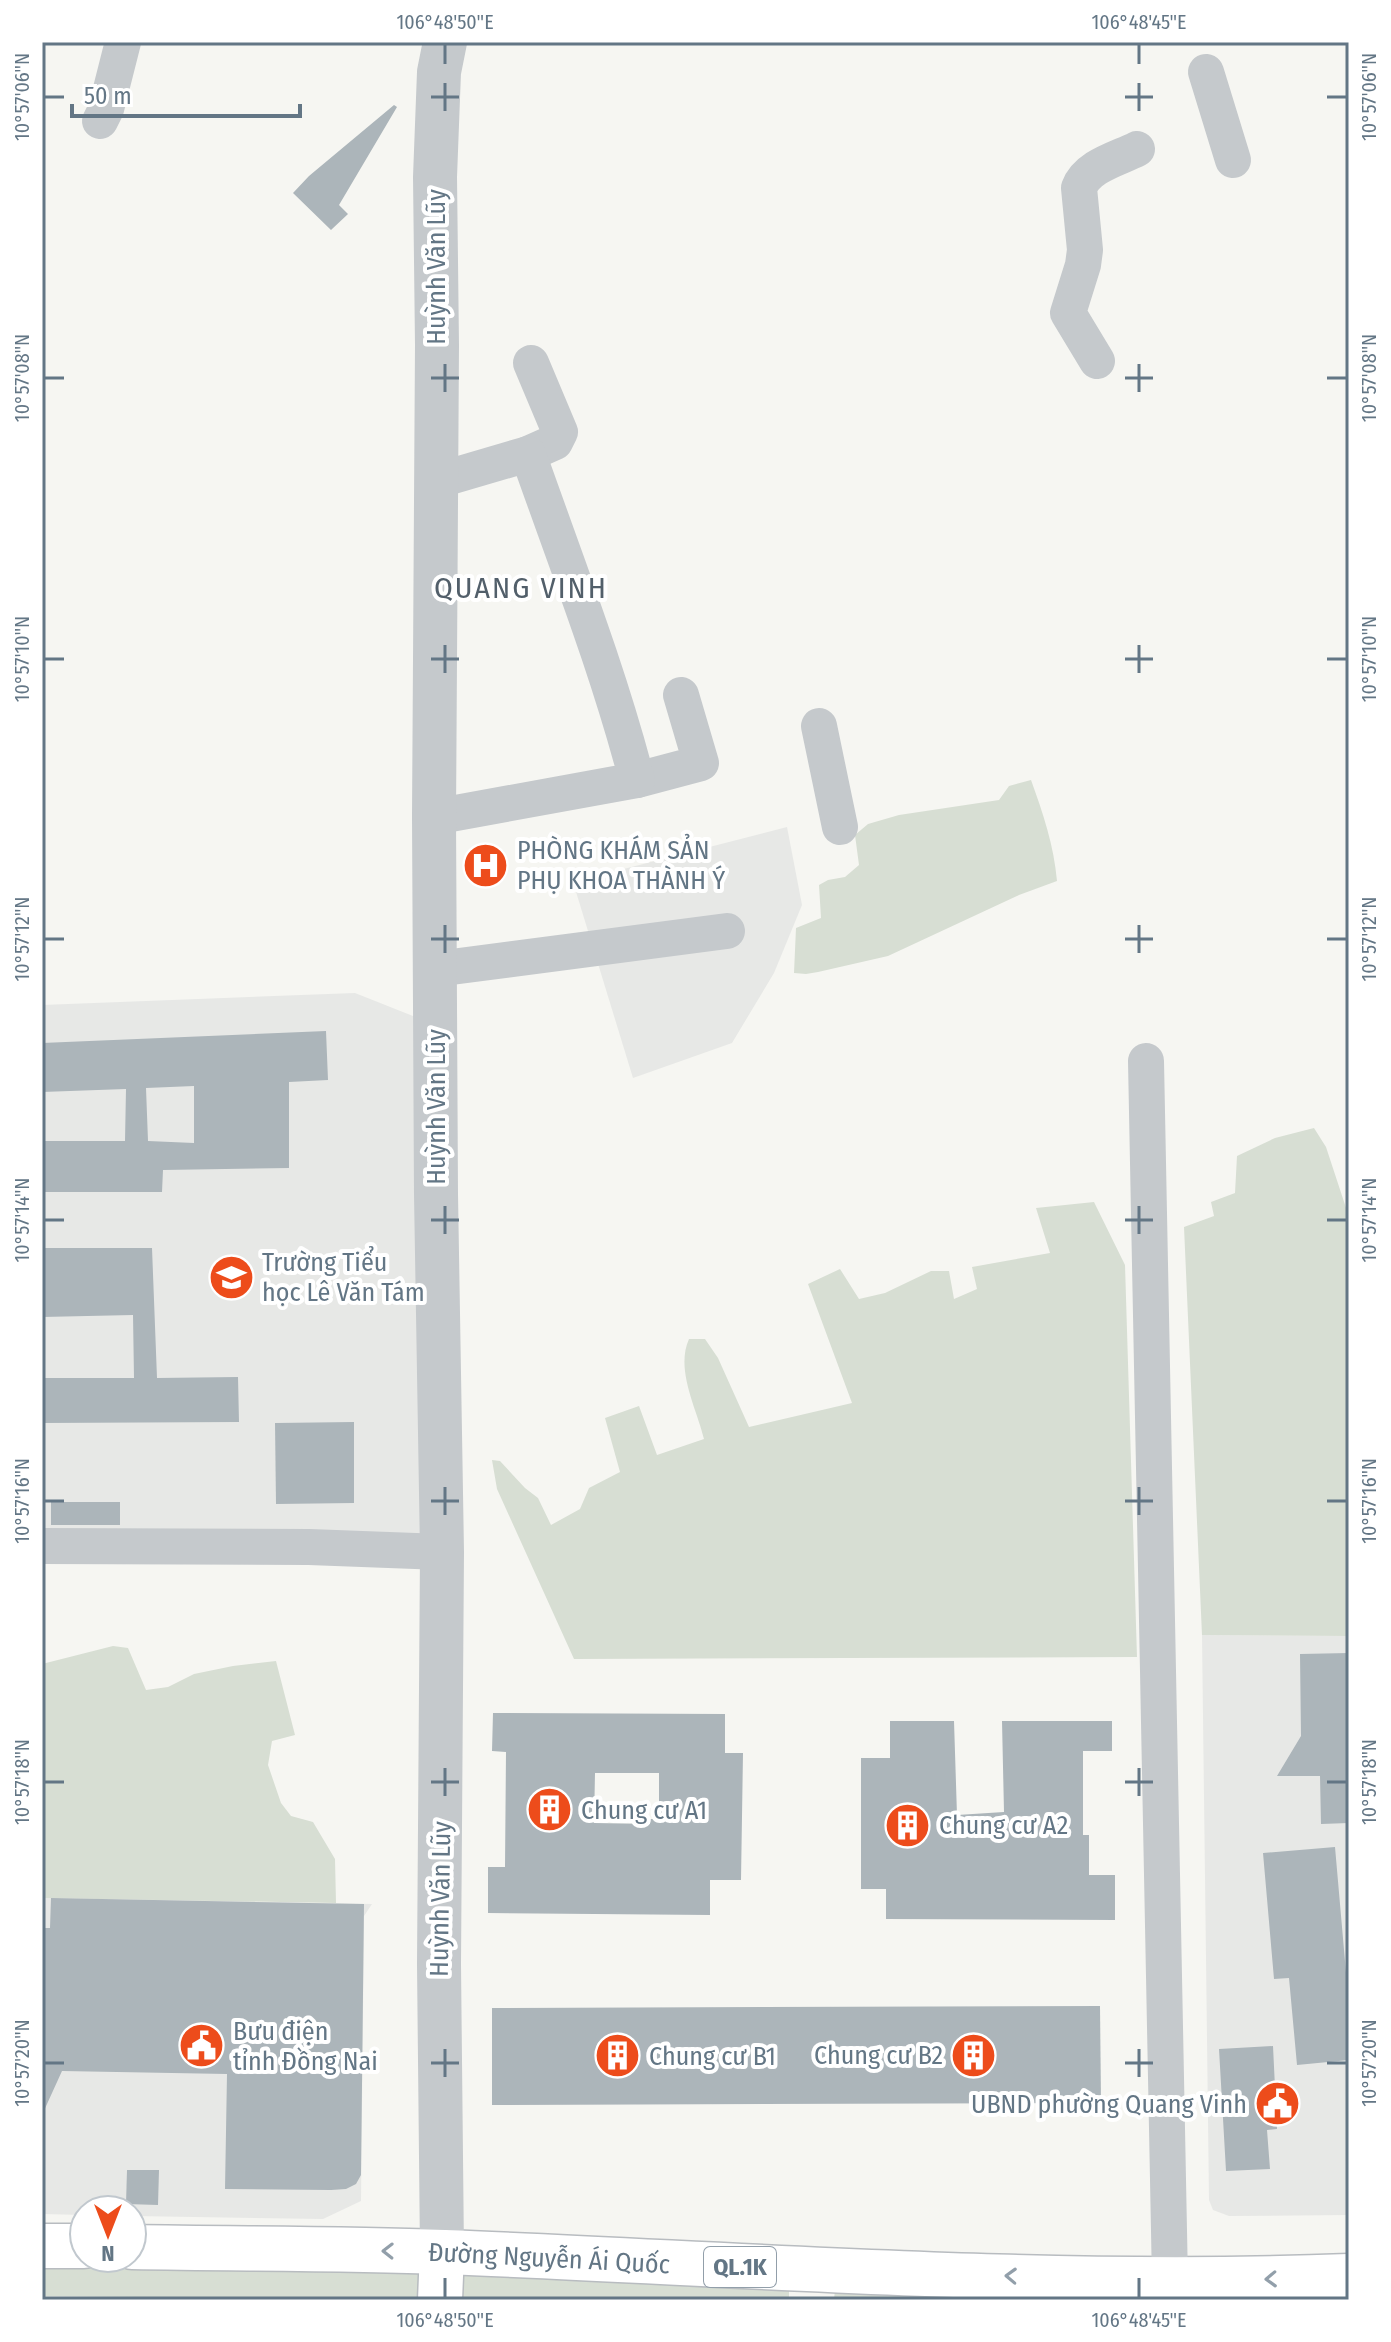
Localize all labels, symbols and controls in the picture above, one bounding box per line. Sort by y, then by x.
text: 106°48'50"E [396,10,494,34]
text: 106°48'45"E [1092,10,1186,34]
text: 10°57'06"N [10,53,34,141]
text: 10°57'06"N [1357,53,1381,141]
scale bar [72,68,300,118]
text: 50 m [84,82,132,110]
street label: Huỳnh Văn Lũy [421,189,452,345]
text: 10°57'08"N [10,334,34,422]
text: 10°57'08"N [1357,334,1381,422]
district label: QUANG VINH [434,570,608,606]
text: 10°57'10"N [10,616,34,702]
text: 10°57'10"N [1357,616,1381,702]
place label: PHÒNG KHÁM SẢN PHỤ KHOA THÀNH Ý [517,833,725,896]
hospital icon: PHÒNG KHÁM SẢN PHỤ KHOA THÀNH Ý [462,841,510,889]
text: 10°57'12"N [10,897,34,982]
text: 10°57'12"N [1357,897,1381,982]
street label: Huỳnh Văn Lũy [421,1029,452,1185]
text: 10°57'14"N [10,1178,34,1262]
text: 10°57'14"N [1357,1178,1381,1262]
place label: Trường Tiểu học Lê Văn Tám [262,1245,425,1308]
school or university icon: Trường Tiểu học Lê Văn Tám [207,1253,255,1301]
text: 10°57'16"N [10,1458,34,1544]
text: 10°57'16"N [1357,1458,1381,1544]
text: 10°57'18"N [10,1739,34,1825]
text: 10°57'18"N [1357,1739,1381,1825]
building icon: Chung cư A1 [526,1786,574,1834]
place label: Chung cư A1 [581,1795,707,1826]
building icon: Chung cư A2 [884,1801,932,1849]
place label: Chung cư A2 [939,1810,1068,1841]
street label: Huỳnh Văn Lũy [424,1821,457,1977]
place label: Bưu điện tỉnh Đồng Nai [233,2016,378,2077]
text: 10°57'20"N [10,2019,34,2107]
text: 10°57'20"N [1357,2019,1381,2107]
public building icon: Bưu điện tỉnh Đồng Nai [178,2022,226,2070]
building icon: Chung cư B2 [950,2031,998,2079]
building icon: Chung cư B1 [594,2032,642,2080]
place label: Chung cư B2 [814,2040,943,2071]
place label: Chung cư B1 [649,2041,776,2072]
public building icon: UBND phường Quang Vinh [1254,2080,1302,2128]
place label: UBND phường Quang Vinh [971,2089,1247,2120]
north arrow [68,2194,148,2274]
street label: Đường Nguyễn Ái Quốc [427,2237,671,2280]
text: N [101,2240,115,2267]
one-way arrow [381,2243,394,2260]
road number: QL.1K [704,2247,776,2287]
one-way arrow [1004,2268,1017,2285]
one-way arrow [1264,2271,1277,2288]
text: 106°48'50"E [396,2308,494,2332]
text: 106°48'45"E [1092,2308,1186,2332]

